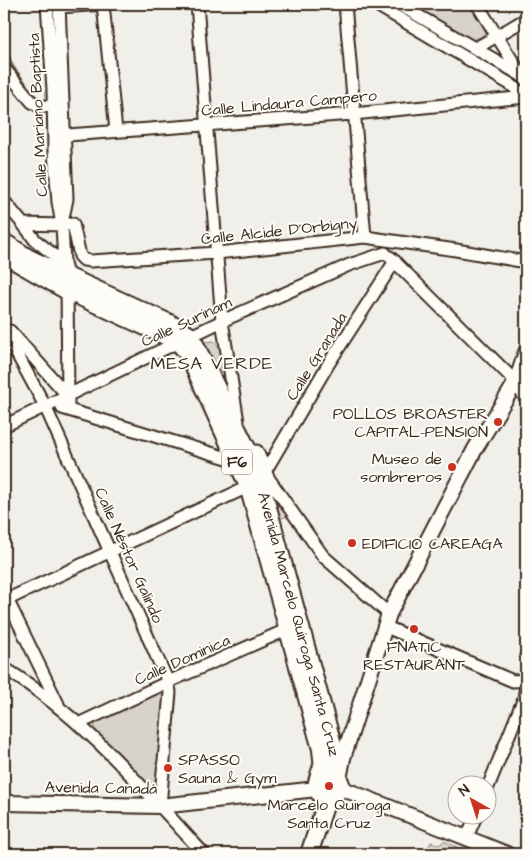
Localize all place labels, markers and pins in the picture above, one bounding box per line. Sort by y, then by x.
place label: POLLOS BROASTER CAPITAL-PENSIÓN [333,403,488,443]
marker: POLLOS BROASTER CAPITAL-PENSIÓN [492,416,504,428]
place label: Museo de sombreros [360,448,442,488]
marker: Museo de sombreros [446,461,458,473]
place label: EDIFICIO CAREAGA [362,533,503,555]
marker: EDIFICIO CAREAGA [346,537,358,549]
marker: FNATIC RESTAURANT [408,623,420,635]
place label: FNATIC RESTAURANT [363,636,465,676]
place label: SPASSO Sauna & Gym [178,749,277,790]
marker: SPASSO Sauna & Gym [162,762,174,774]
marker: Marcelo Quiroga Santa Cruz [323,780,335,792]
place label: Marcelo Quiroga Santa Cruz [267,794,391,834]

